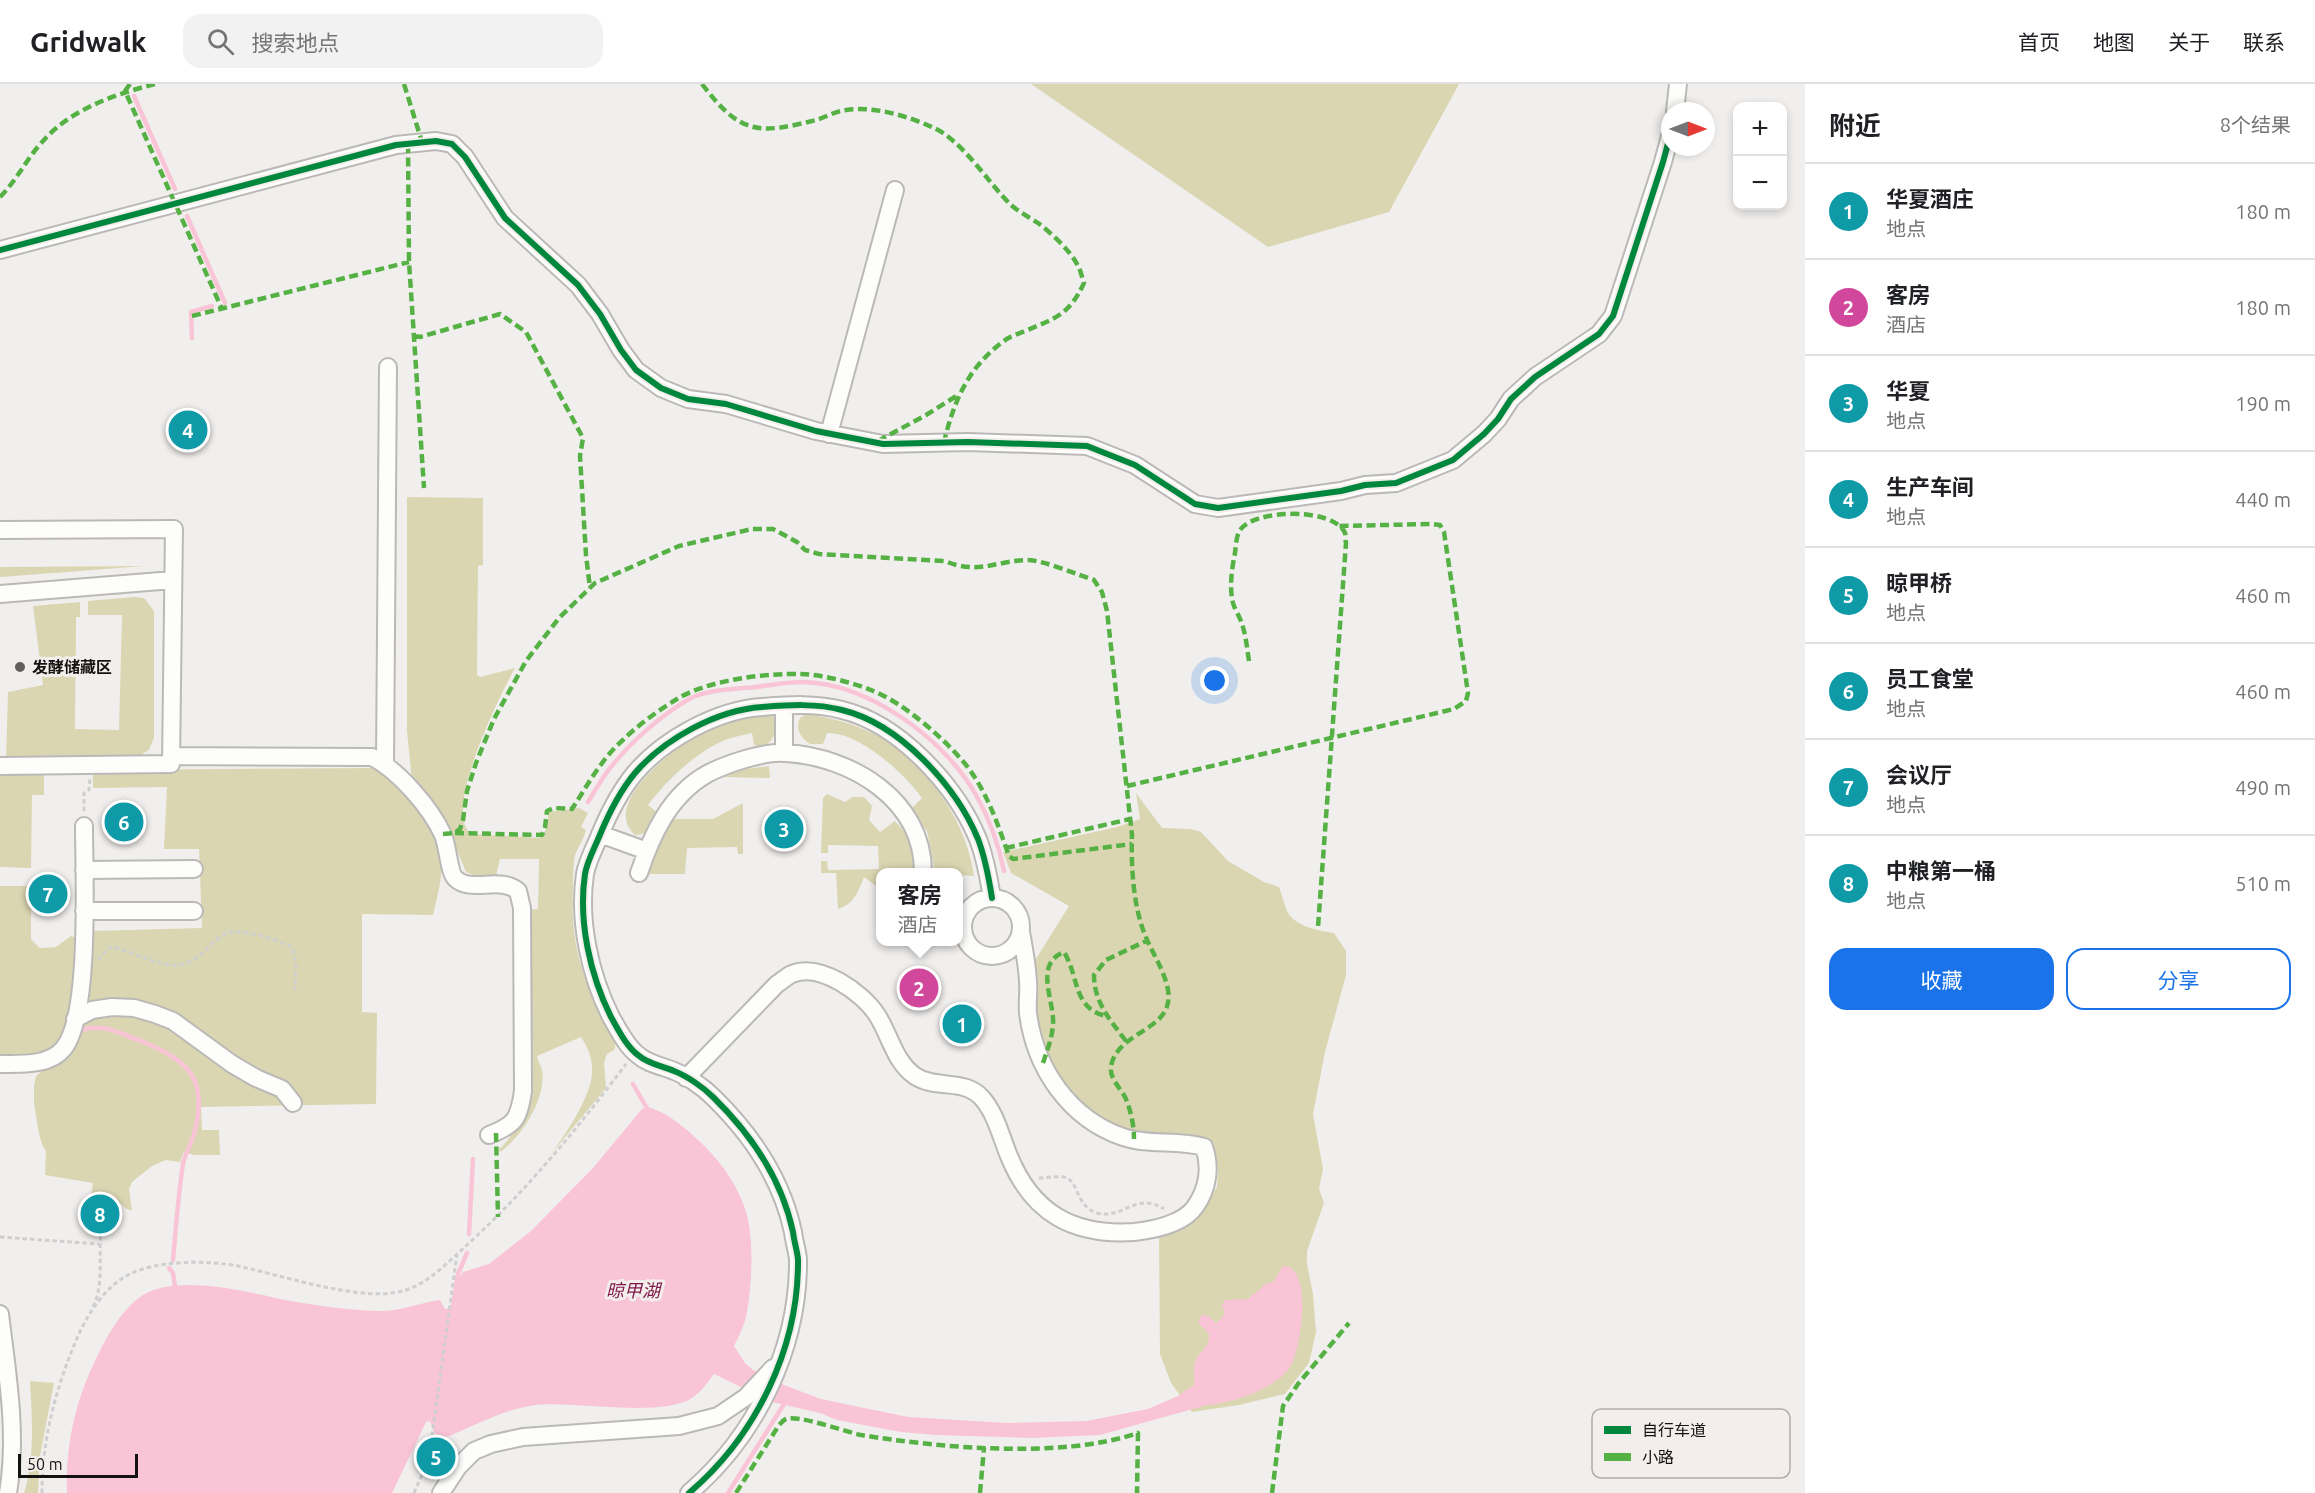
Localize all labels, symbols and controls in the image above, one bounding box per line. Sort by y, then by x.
search box [183,14,603,68]
icon: search [204,25,237,58]
text: Gridwalk [30,26,147,57]
text: 搜索地点 [252,30,340,55]
text: 首页 [2018,30,2060,54]
text: 地图 [2093,30,2135,54]
text: 关于 [2168,30,2210,54]
text: 联系 [2243,30,2285,54]
north arrow [1661,102,1715,156]
map controls [1733,102,1787,210]
button: + [1733,102,1787,156]
text: 附近 [1829,111,1881,140]
text: 8个结果 [2220,113,2291,136]
button: − [1733,156,1787,210]
text: 华夏酒庄 [1886,186,1974,211]
text: 1 [1843,200,1854,223]
text: 180 m [2235,200,2291,223]
text: 地点 [1886,217,1926,240]
text: 客房 [1886,282,1930,307]
text: 2 [1843,296,1854,319]
text: 180 m [2235,296,2291,319]
text: 酒店 [1886,313,1926,336]
text: 华夏 [1886,378,1930,403]
text: 3 [1843,392,1854,415]
text: 190 m [2235,392,2291,415]
pin: 4 [168,408,207,452]
text: 地点 [1886,409,1926,432]
text: 生产车间 [1886,474,1974,499]
text: 4 [1843,488,1854,511]
text: 440 m [2235,488,2291,511]
text: 地点 [1886,505,1926,528]
text: 晾甲桥 [1886,570,1952,595]
text: 5 [1843,584,1854,607]
text: 460 m [2235,584,2291,607]
text: 地点 [1886,601,1926,624]
place label: 发酵储藏区 [32,658,112,676]
marker: 发酵储藏区 [13,660,27,674]
your location [1200,666,1229,695]
text: 员工食堂 [1886,666,1974,691]
text: 6 [1843,680,1854,703]
text: 460 m [2235,680,2291,703]
text: 地点 [1886,697,1926,720]
text: 会议厅 [1886,762,1952,787]
text: 7 [1843,776,1854,799]
text: 490 m [2235,776,2291,799]
text: 地点 [1886,793,1926,816]
pin: 6 [104,800,144,844]
pin: 3 [764,806,804,852]
text: 中粮第一桶 [1886,858,1996,883]
popup [876,868,963,946]
pin: 7 [28,872,68,916]
text: 8 [1843,872,1854,895]
text: 510 m [2235,872,2291,895]
text: 客房 [897,882,942,907]
text: 地点 [1886,889,1926,912]
text: 酒店 [897,913,937,936]
button: 收藏 [1829,948,2054,1010]
button: 分享 [2066,948,2291,1010]
pin: 2 [900,966,938,1010]
pin: 1 [942,1002,982,1046]
pin: 8 [80,1192,120,1236]
water label: 晾甲湖 [606,1280,663,1300]
legend [1592,1409,1790,1478]
text: 自行车道 [1642,1421,1706,1439]
pin: 5 [416,1434,456,1480]
text: 小路 [1642,1448,1674,1466]
scale bar [18,1451,138,1478]
text: 50 m [27,1455,63,1473]

